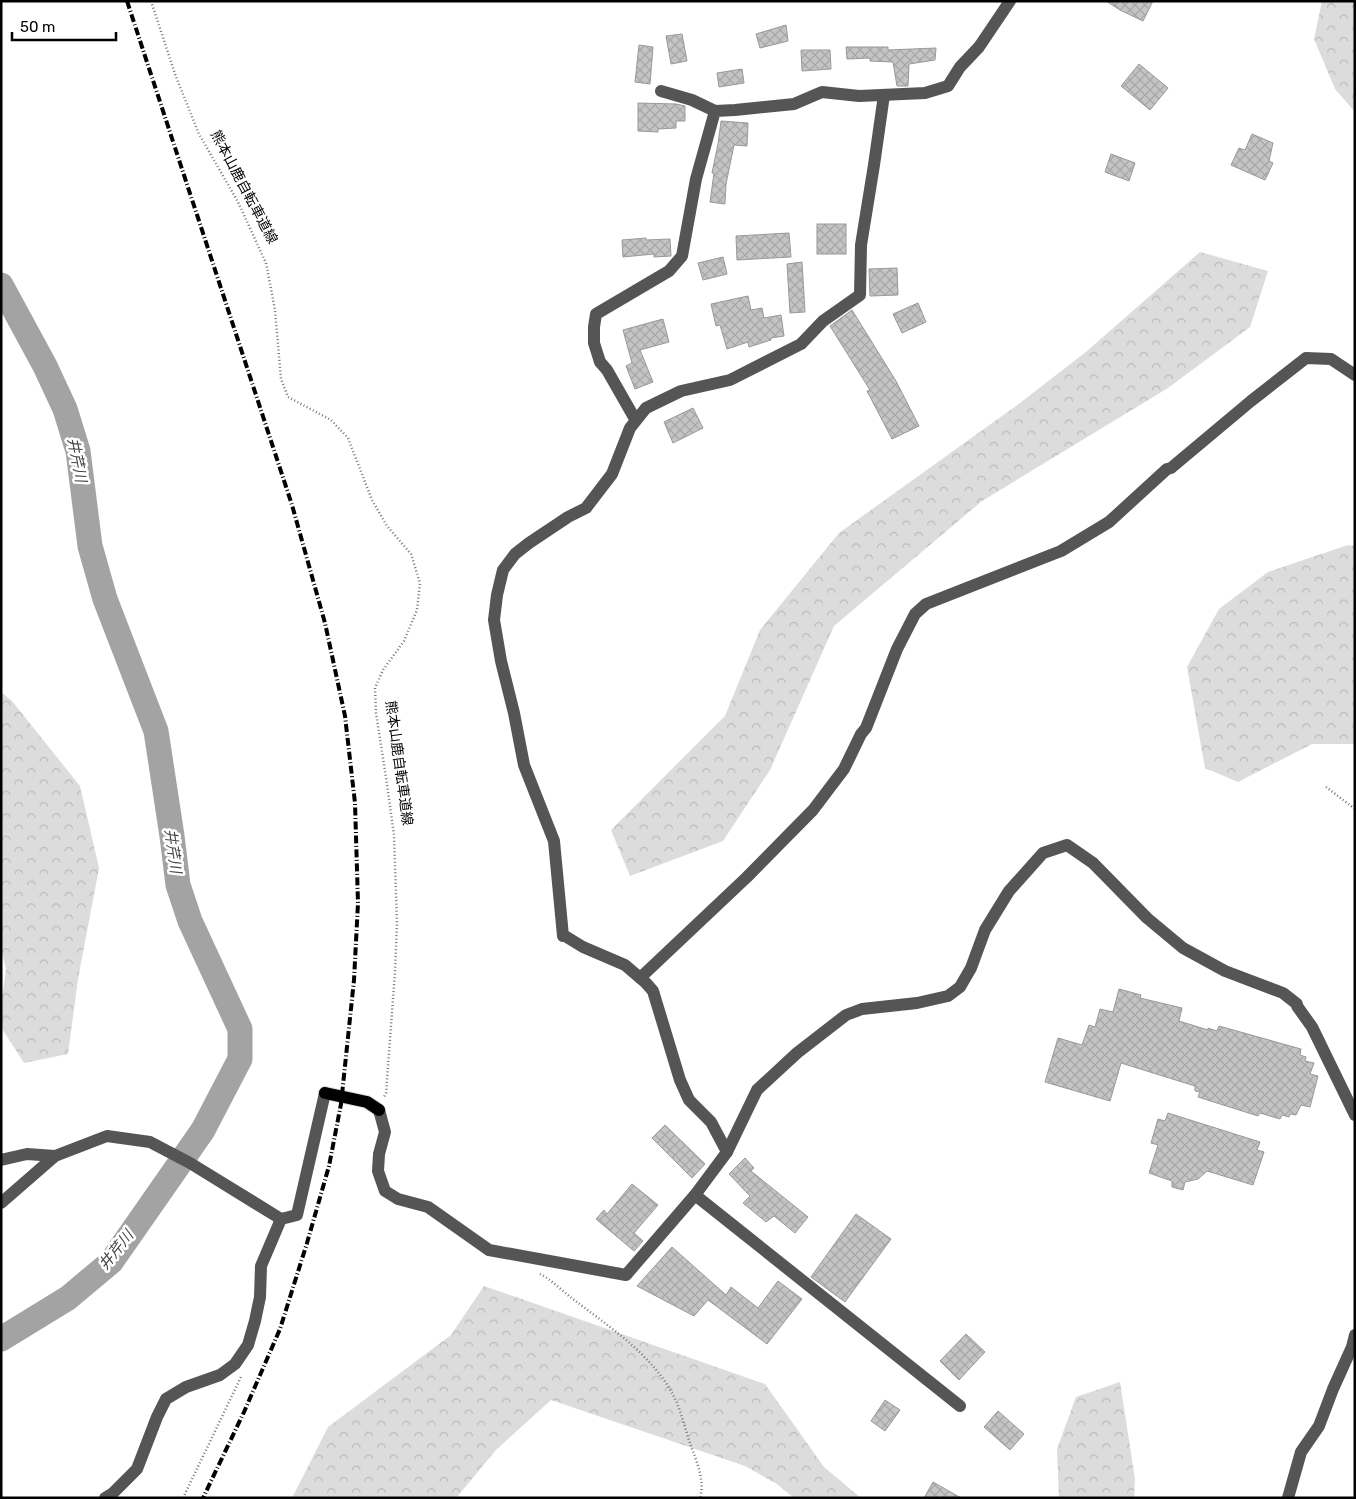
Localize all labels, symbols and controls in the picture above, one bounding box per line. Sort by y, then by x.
scale bar [12,10,116,42]
text: 50 m [20,18,55,36]
street label: 熊本山鹿自転車道線 [207,127,281,247]
water label: 井芹川 [64,436,91,486]
street label: 熊本山鹿自転車道線 [382,699,416,827]
water label: 井芹川 [161,827,185,877]
water label: 井芹川 [95,1225,138,1273]

